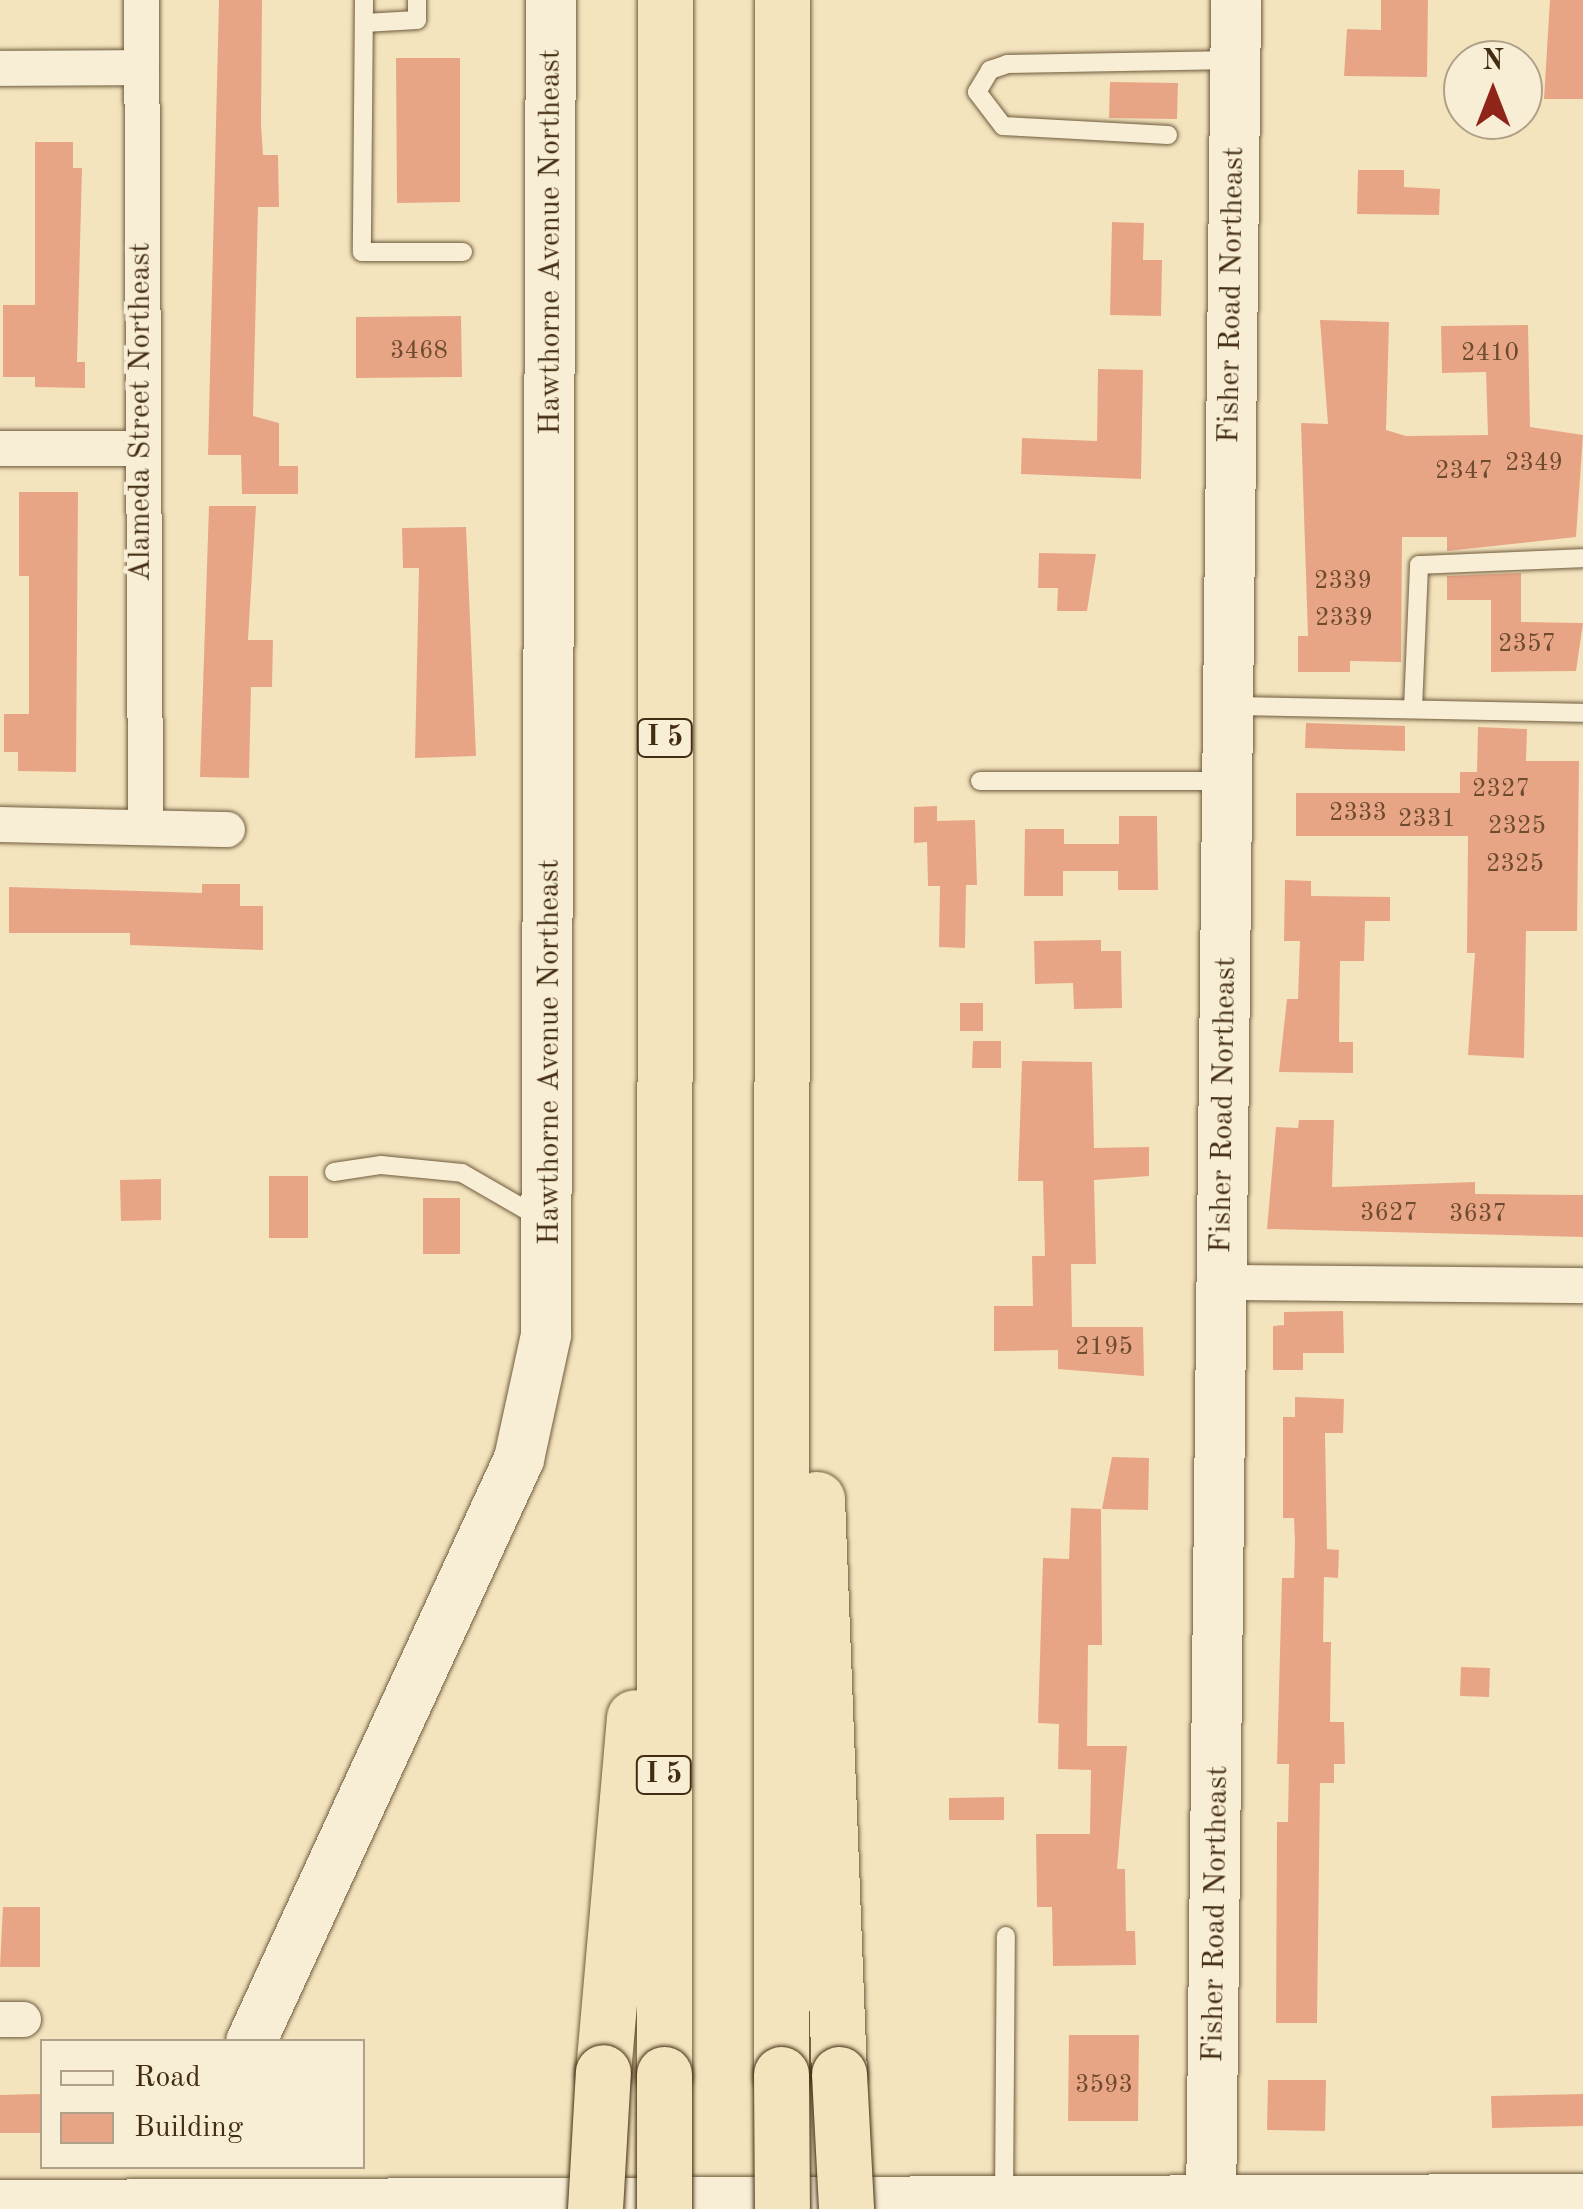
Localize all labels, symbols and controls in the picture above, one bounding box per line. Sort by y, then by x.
north arrow [1443,40,1543,140]
text: N [1482,48,1504,76]
street label: Hawthorne Avenue Northeast [533,49,569,435]
street label: Fisher Road Northeast [1211,146,1253,444]
street label: Alameda Street Northeast [123,242,159,582]
house number: 3468 [390,337,448,367]
house number: 2410 [1461,339,1519,369]
house number: 2349 [1505,449,1563,479]
house number: 2347 [1435,457,1493,487]
house number: 2339 [1314,567,1372,597]
house number: 2339 [1315,604,1373,634]
house number: 2357 [1498,630,1556,660]
road number: I 5 [635,715,695,761]
house number: 2327 [1472,775,1530,805]
house number: 2333 [1329,799,1387,829]
house number: 2331 [1398,805,1456,835]
house number: 2325 [1488,812,1546,842]
house number: 2325 [1486,850,1544,880]
street label: Hawthorne Avenue Northeast [532,859,568,1245]
street label: Fisher Road Northeast [1203,956,1245,1254]
house number: 3627 [1360,1199,1418,1229]
house number: 3637 [1449,1200,1507,1230]
house number: 2195 [1075,1333,1133,1363]
road number: I 5 [634,1752,694,1798]
street label: Fisher Road Northeast [1195,1765,1237,2063]
legend [40,2039,365,2169]
text: Road [134,2063,201,2093]
house number: 3593 [1075,2071,1133,2101]
text: Building [134,2113,243,2143]

